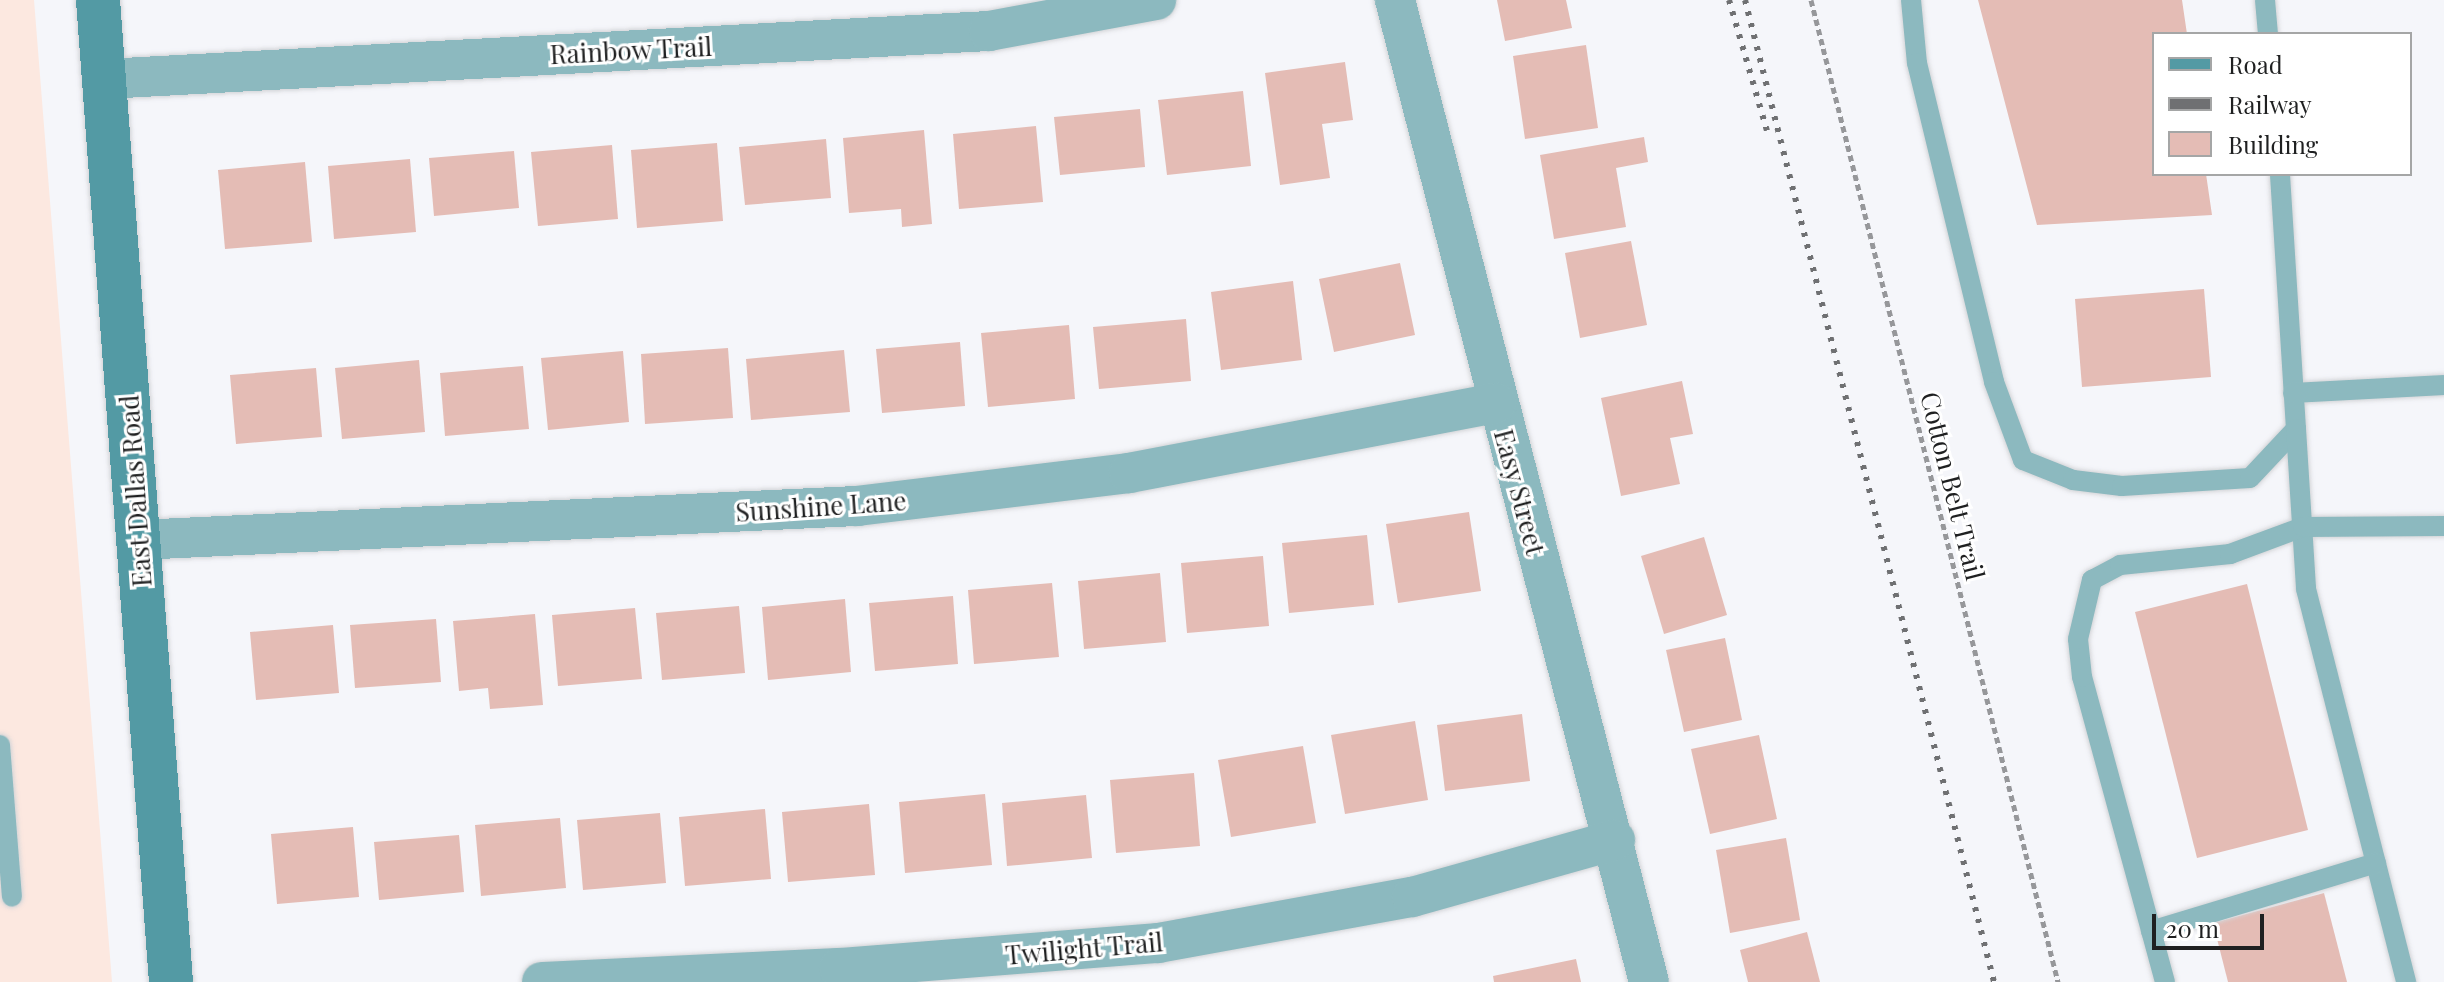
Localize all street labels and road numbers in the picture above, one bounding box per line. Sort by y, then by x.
street label: Rainbow Trail [548,30,714,70]
street label: Cotton Belt Trail [1914,388,1992,584]
street label: East Dallas Road [113,394,157,588]
street label: Easy Street [1488,425,1552,559]
street label: Sunshine Lane [734,484,908,528]
street label: Twilight Trail [1003,926,1165,970]

